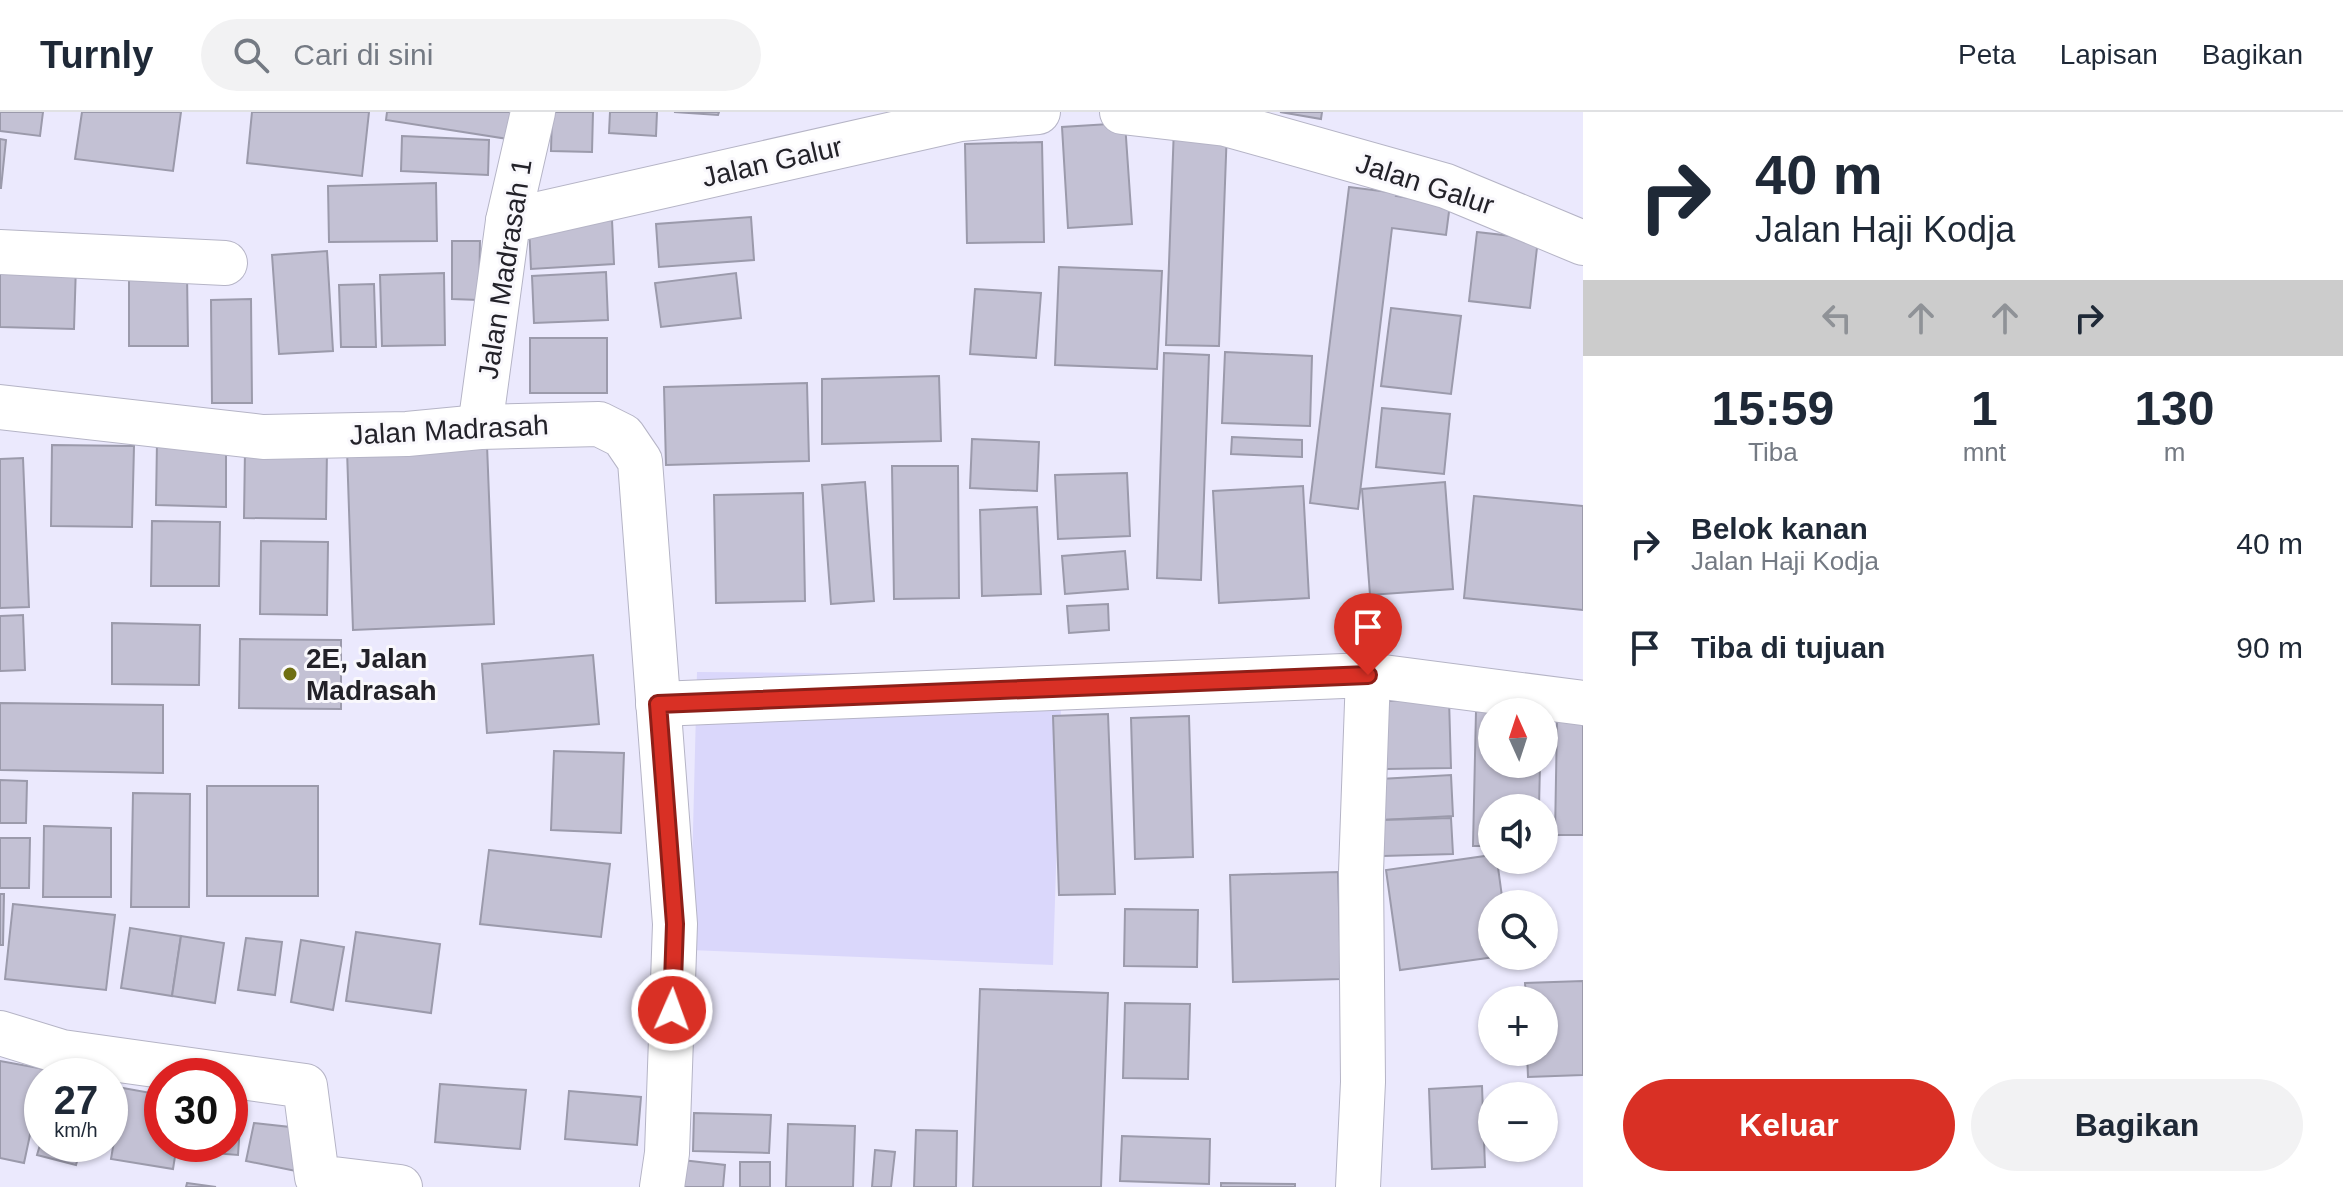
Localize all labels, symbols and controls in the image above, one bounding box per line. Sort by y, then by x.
search box [201,19,761,91]
icon: search [229,33,273,77]
text: Turnly [40,34,153,76]
text: Cari di sini [293,38,433,71]
text: Peta [1958,39,2016,70]
text: Lapisan [2060,39,2158,70]
text: Bagikan [2202,39,2303,70]
street label: Jalan Galur [699,131,845,193]
text: 40 m [1755,143,1883,206]
icon: right [1623,144,1727,248]
street label: Jalan Galur [1352,147,1498,221]
street label: Jalan Madrasah 1 [472,157,538,381]
text: Jalan Haji Kodja [1755,209,2015,250]
icon: left [1815,296,1859,340]
icon: ahead [1899,296,1943,340]
icon: ahead [1983,296,2027,340]
icon: right [2067,296,2111,340]
text: 15:59 [1711,382,1834,435]
text: 1 [1971,382,1998,435]
text: 130 [2134,382,2215,435]
street label: Jalan Madrasah [349,409,549,451]
text: Tiba [1748,437,1798,467]
text: mnt [1963,437,2006,467]
text: m [2164,437,2185,467]
text: Belok kanan [1691,512,1868,545]
icon: right [1623,522,1667,566]
text: 40 m [2236,527,2303,560]
text: Jalan Haji Kodja [1691,546,1879,576]
pin [1334,593,1402,675]
icon: arrive [1346,605,1390,649]
icon: arrive [1623,626,1667,670]
text: Tiba di tujuan [1691,631,1885,664]
text: 90 m [2236,631,2303,664]
place label: 2E, Jalan Madrasah [306,643,437,706]
marker: 2E, Jalan Madrasah [281,665,299,683]
north arrow [1478,698,1558,778]
map controls [1478,698,1558,1162]
button: sound [1478,794,1558,874]
button: search [1478,890,1558,970]
position arrow [630,968,714,1052]
button: + [1478,986,1558,1066]
speed limit sign: 30 [144,1058,248,1162]
text: 27 [54,1078,98,1122]
button: Keluar [1623,1079,1955,1171]
button: Bagikan [1971,1079,2303,1171]
button: − [1478,1082,1558,1162]
text: km/h [54,1119,98,1141]

